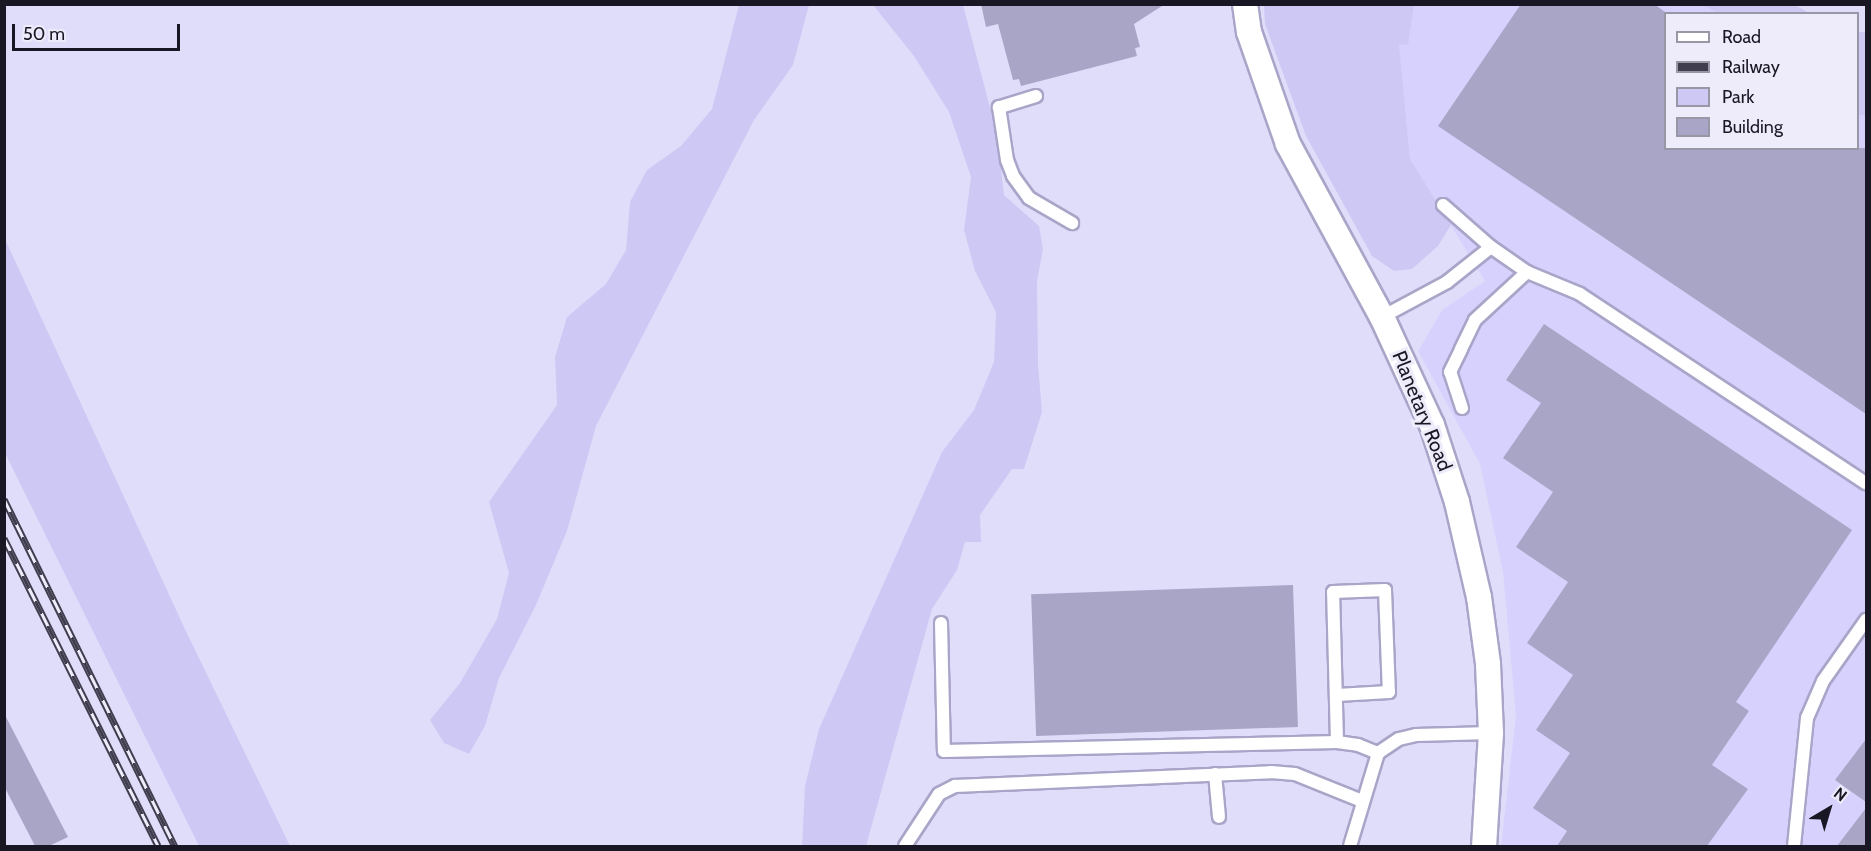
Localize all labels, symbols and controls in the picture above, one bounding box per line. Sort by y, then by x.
scale bar [15,12,183,50]
legend [1664,12,1859,150]
text: 50 m [23,23,65,45]
text: Road [1722,26,1761,48]
text: Railway [1722,56,1780,78]
text: Park [1722,86,1754,108]
text: Building [1722,116,1783,138]
street label: Planetary Road [1387,347,1457,475]
north arrow [1799,779,1859,839]
text: N [1830,783,1851,805]

